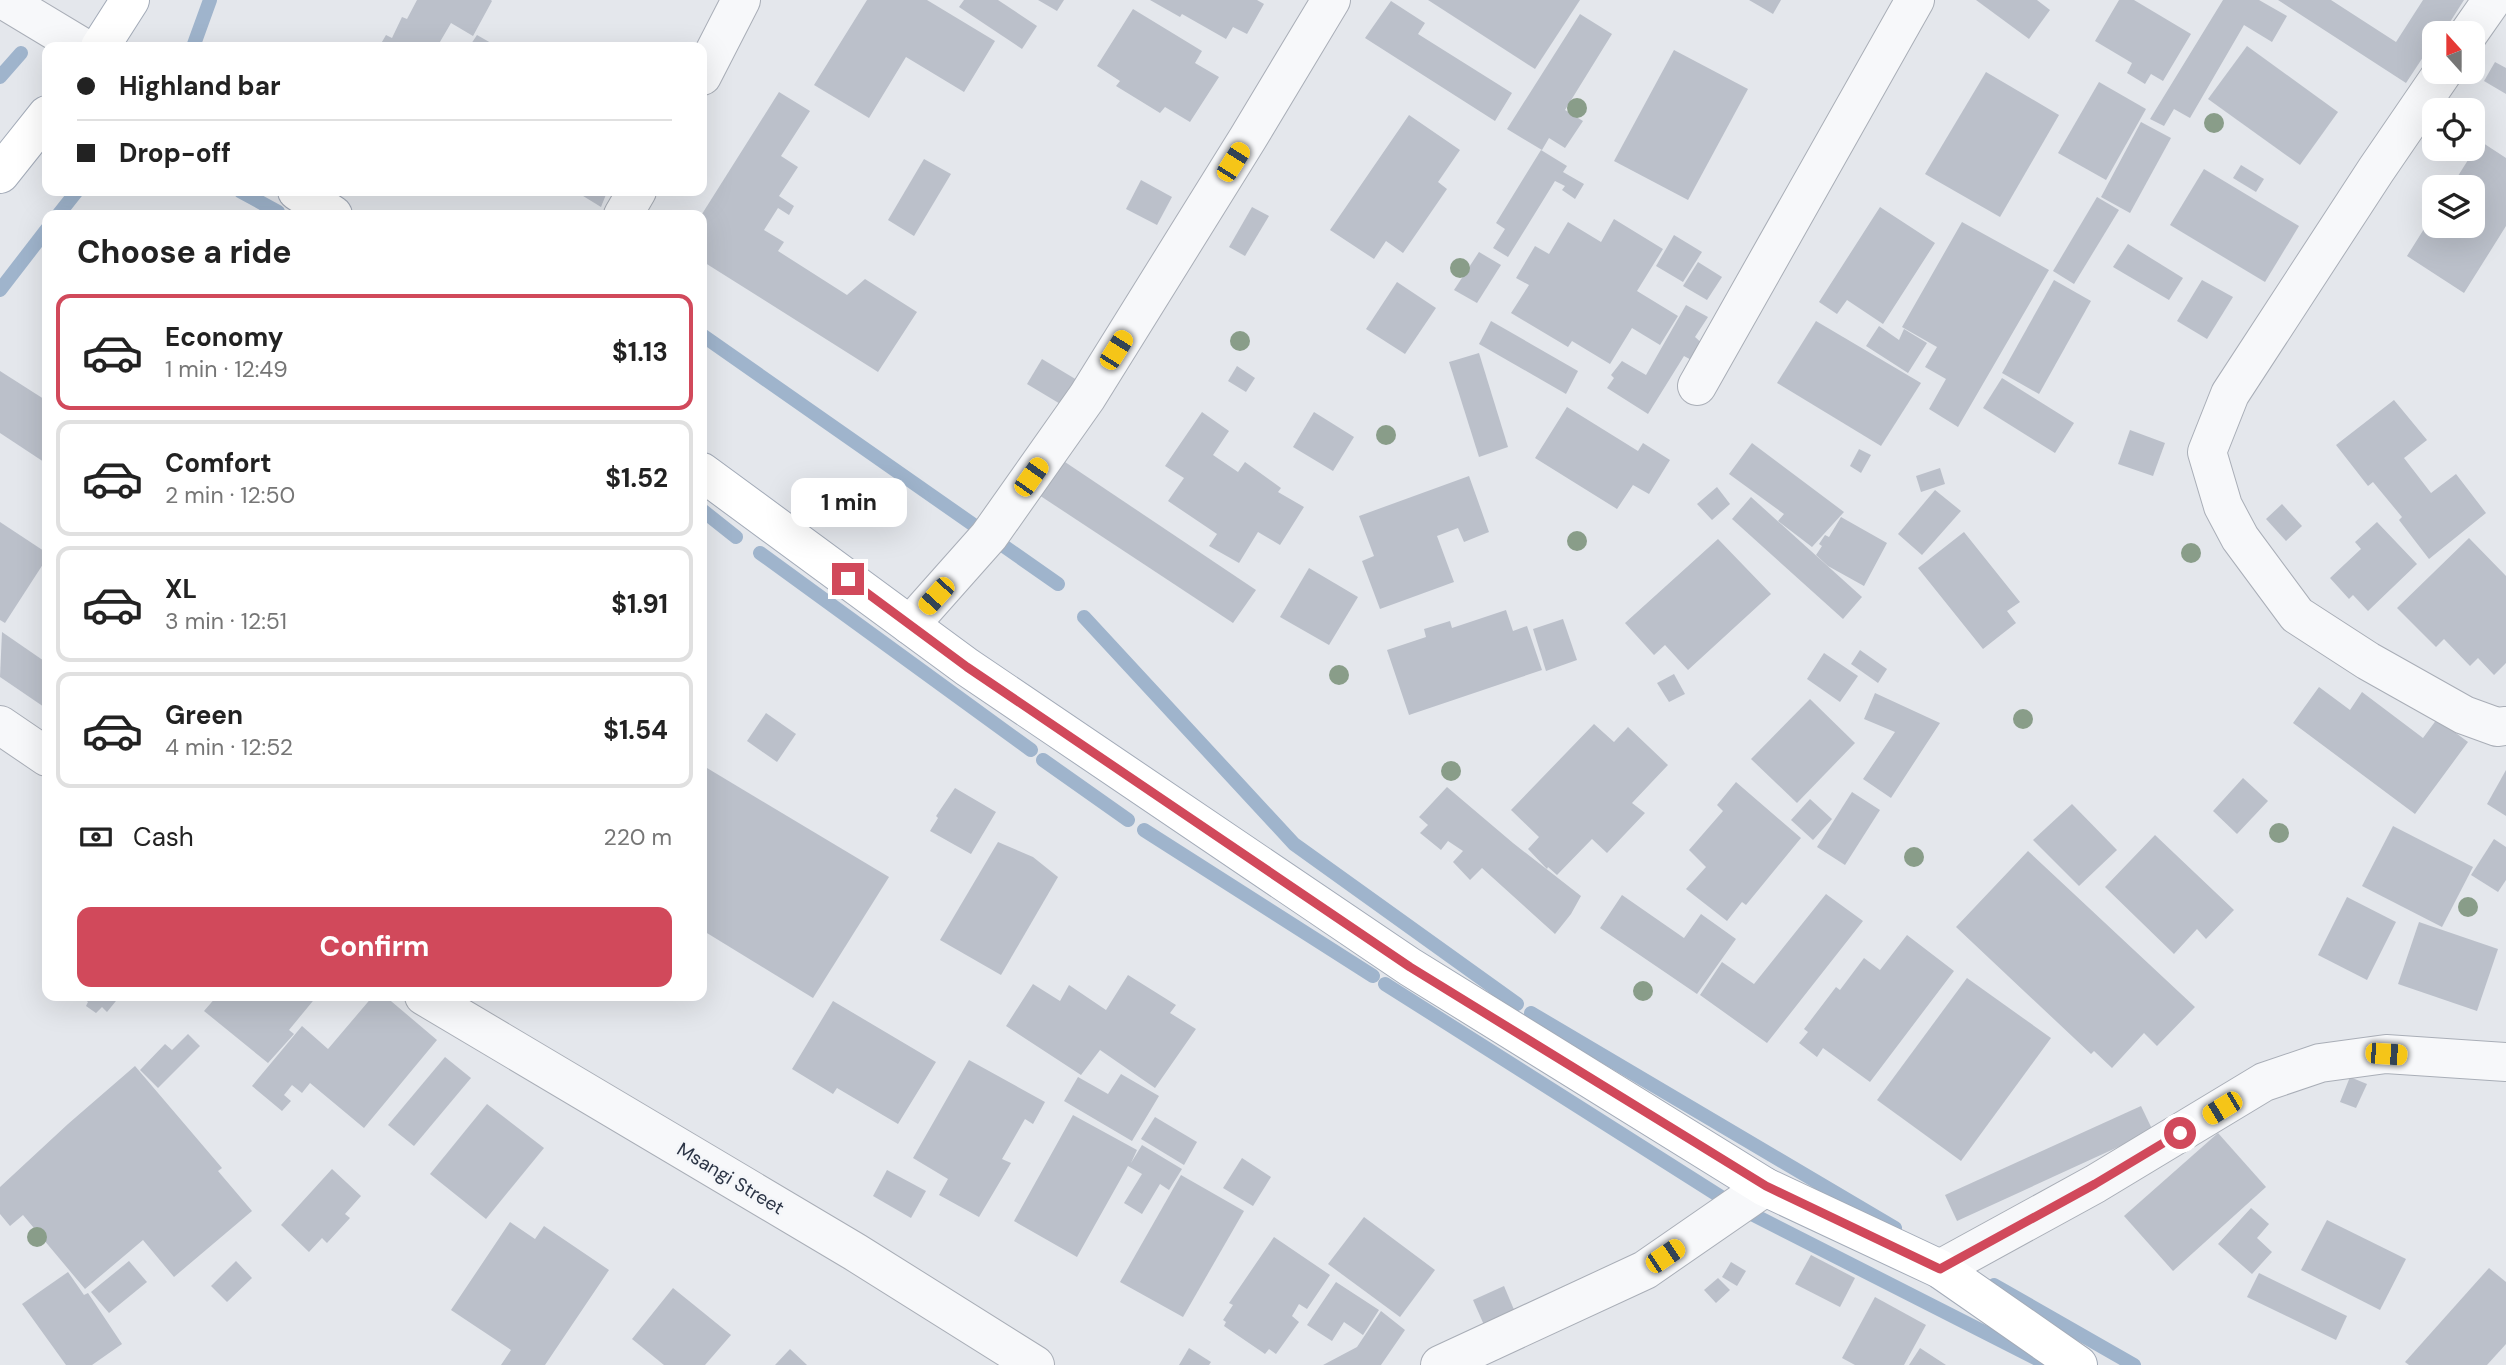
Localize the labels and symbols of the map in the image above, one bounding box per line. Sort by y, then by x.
north arrow [2422,21,2485,84]
car [1213,139,1254,185]
car [1096,327,1137,373]
car [1011,454,1052,500]
callout: 1 min [790,477,906,526]
route end [832,563,864,595]
car [915,573,958,619]
car [2365,1042,2408,1066]
car [2199,1088,2246,1128]
route start [2164,1117,2196,1149]
street label: Msangi Street [673,1137,789,1220]
car [1642,1236,1689,1276]

